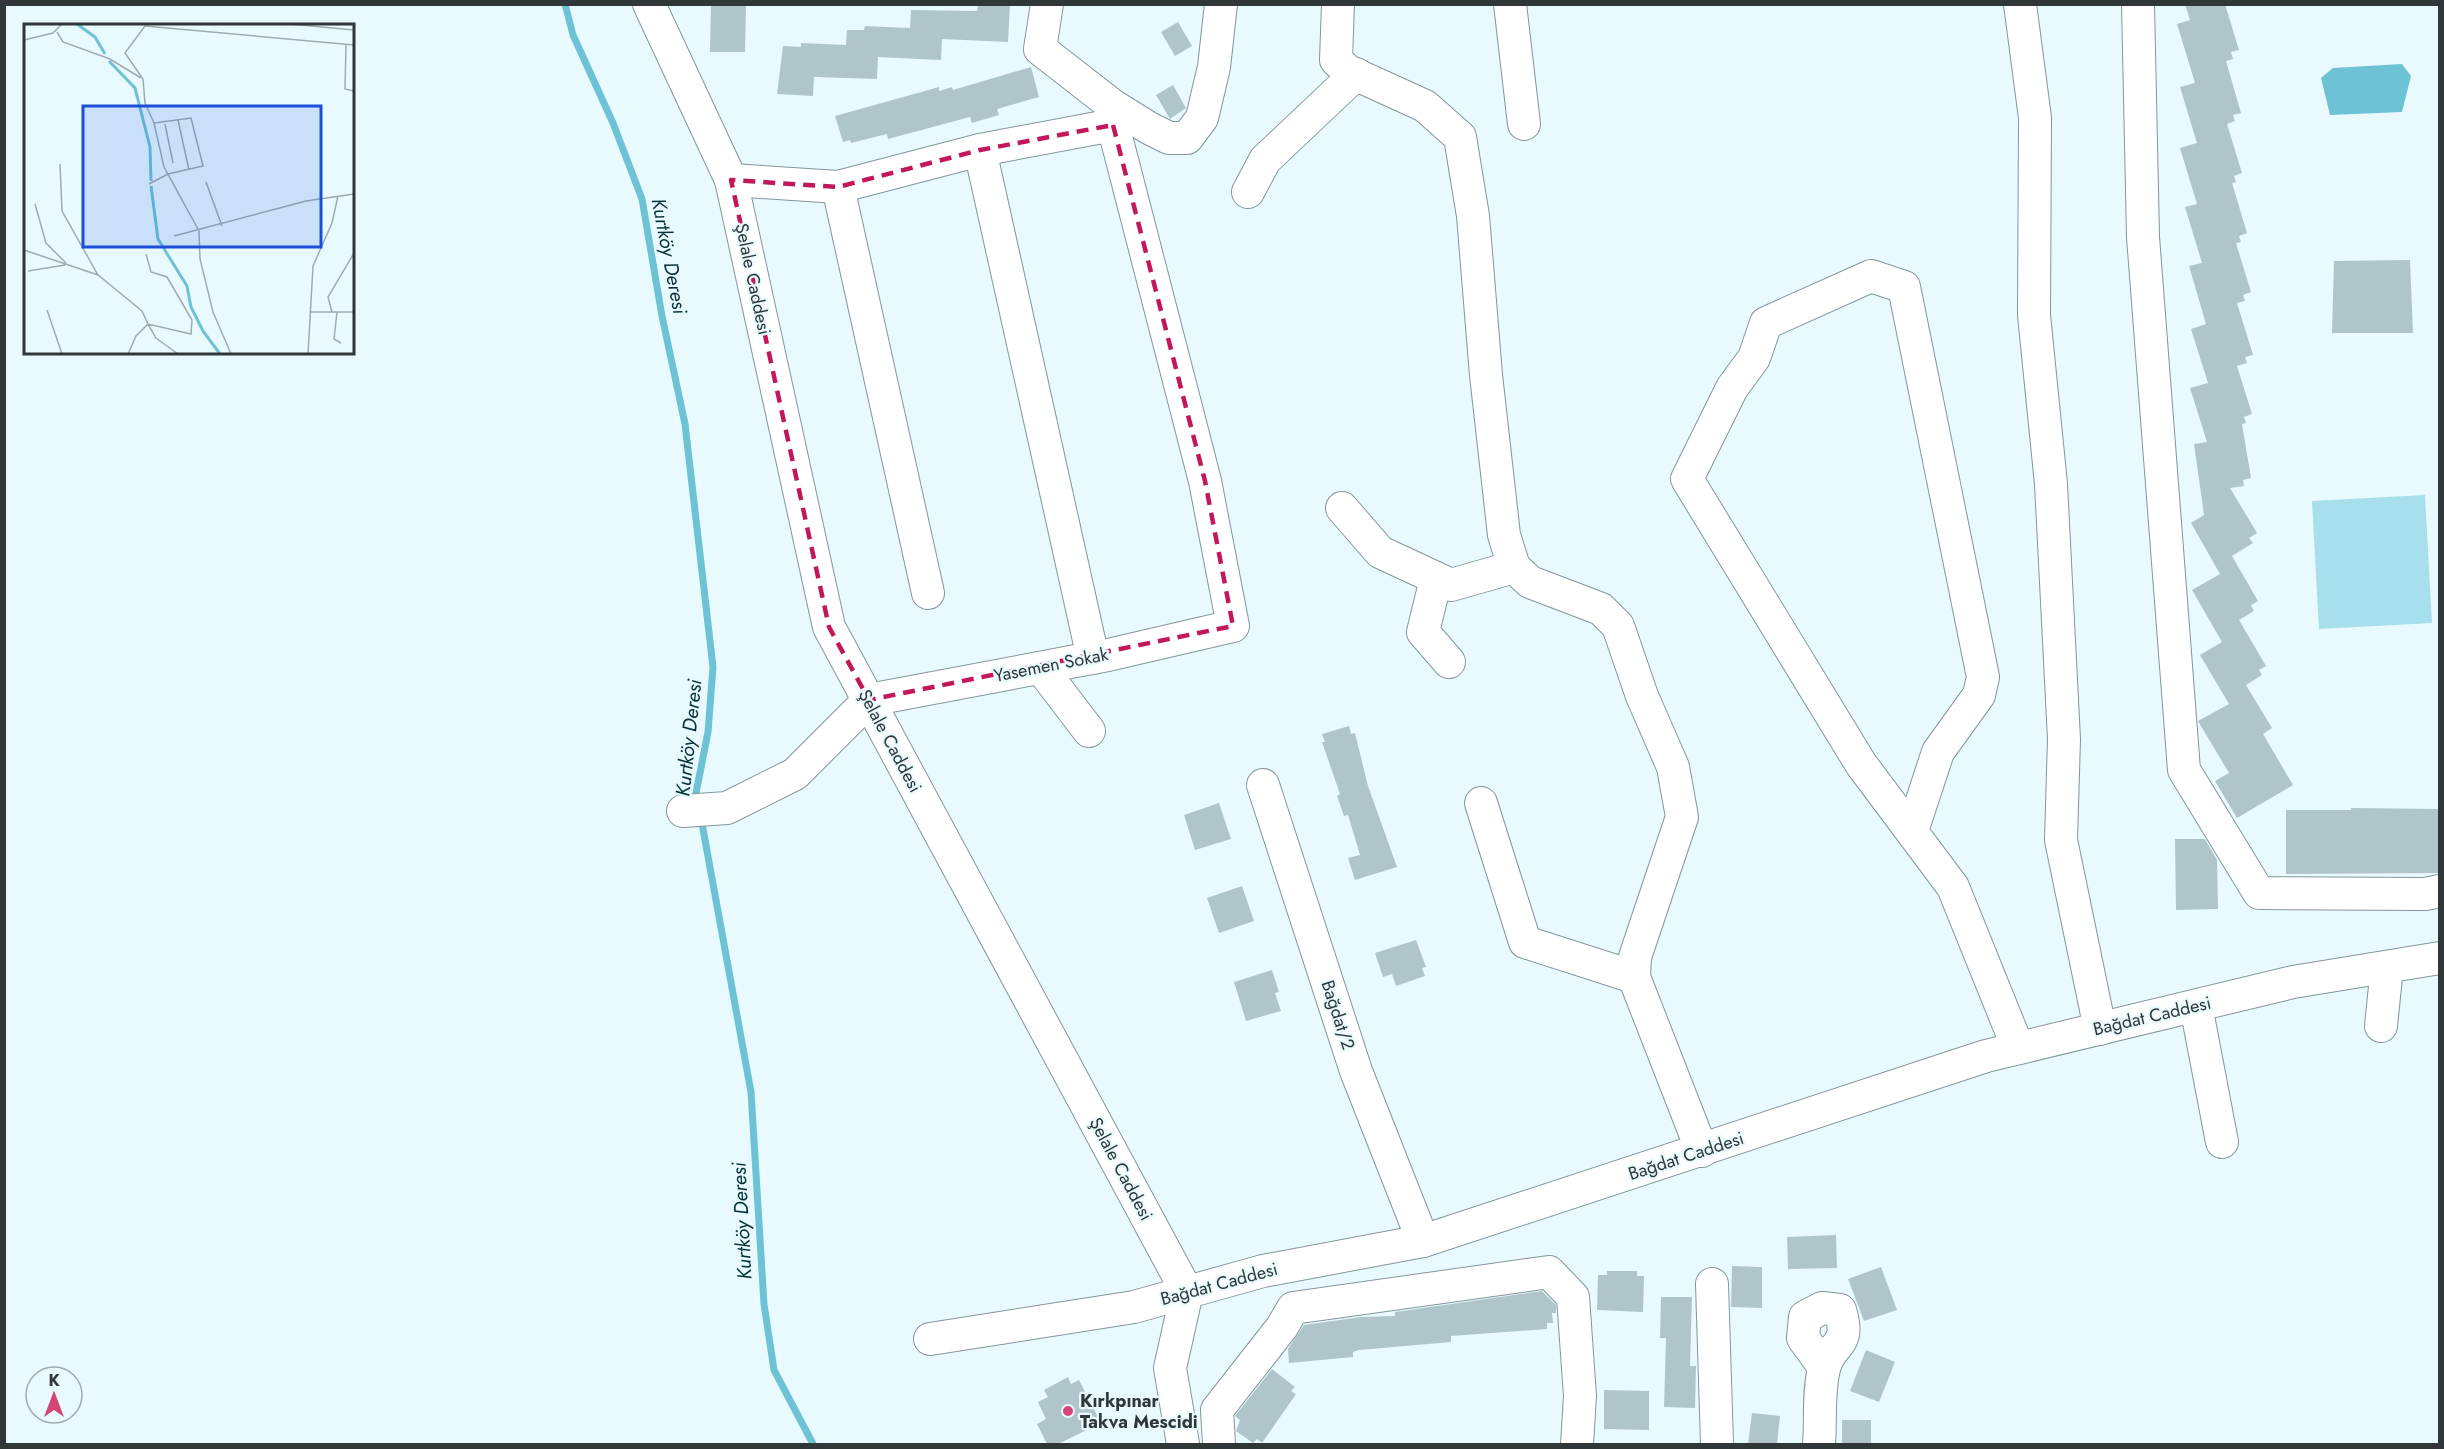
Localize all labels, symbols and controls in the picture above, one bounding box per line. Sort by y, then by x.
inset map [24,24,354,354]
water label: Kurtköy Deresi [644,196,695,317]
street label: Şelale Caddesi [728,221,778,337]
street label: Yasemen Sokak [992,641,1110,689]
water label: Kurtköy Deresi [668,677,710,798]
street label: Şelale Caddesi [852,685,928,797]
street label: Bağdat/2 [1315,977,1361,1053]
street label: Bağdat Caddesi [2090,990,2214,1042]
street label: Şelale Caddesi [1083,1113,1159,1225]
street label: Bağdat Caddesi [1625,1125,1747,1187]
water label: Kurtköy Deresi [724,1161,760,1280]
street label: Bağdat Caddesi [1158,1256,1280,1312]
north arrow [24,1365,84,1425]
text: K [48,1369,60,1392]
place label: Kırkpınar Takva Mescidi [1080,1388,1198,1435]
marker: Kırkpınar Takva Mescidi [1061,1404,1075,1418]

